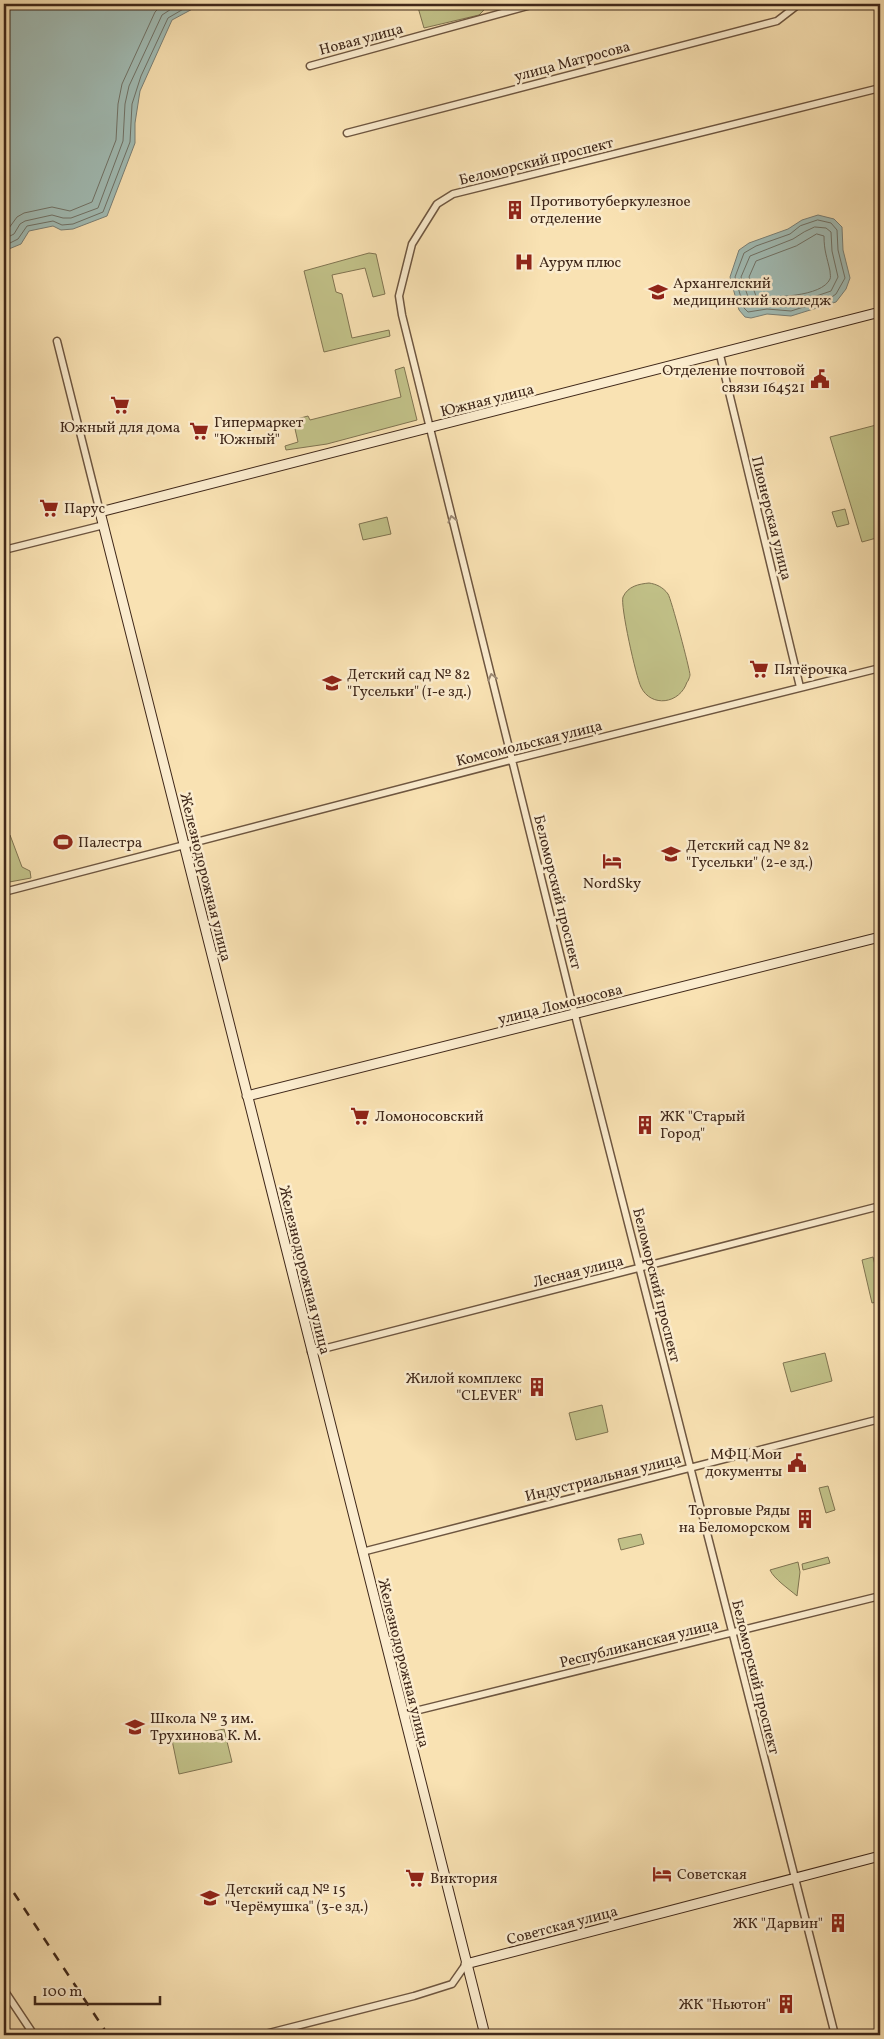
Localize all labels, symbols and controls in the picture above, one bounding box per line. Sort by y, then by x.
street label: Новая улица [317,19,406,62]
street label: улица Матросова [512,37,633,88]
street label: Беломорский проспект [457,133,616,192]
place label: Противотуберкулезное отделение [530,192,691,230]
building icon: Противотуберкулезное отделение [504,199,526,221]
hospital icon: Аурум плюс [513,251,535,273]
place label: Аурум плюс [539,253,622,274]
place label: Архангелский медицинский колледж [673,274,831,312]
school or university icon: Архангелский медицинский колледж [647,281,669,303]
place label: Отделение почтовой связи 164521 [662,361,805,399]
public building icon: Отделение почтовой связи 164521 [809,368,831,390]
street label: Южная улица [438,380,536,423]
supermarket icon: Южный для дома [109,394,131,416]
place label: Гипермаркет "Южный" [214,413,304,451]
place label: Южный для дома [60,418,180,439]
supermarket icon: Гипермаркет "Южный" [188,420,210,442]
street label: Пионерская улица [745,454,796,583]
supermarket icon: Парус [38,497,60,519]
place label: Парус [64,499,106,520]
one-way arrow [447,515,458,524]
supermarket icon: Пятёрочка [748,658,770,680]
place label: Пятёрочка [774,660,848,681]
place label: Детский сад № 82 "Гусельки" (1-е зд.) [347,665,471,703]
school or university icon: Детский сад № 82 "Гусельки" (1-е зд.) [321,672,343,694]
one-way arrow [487,673,497,682]
street label: Комсомольская улица [454,716,605,773]
street label: Железнодорожная улица [173,791,236,964]
street label: Беломорский проспект [527,813,586,972]
sports icon: Палестра [52,831,74,853]
place label: Палестра [78,833,142,854]
place label: Детский сад № 82 "Гусельки" (2-е зд.) [686,836,813,874]
school or university icon: Детский сад № 82 "Гусельки" (2-е зд.) [660,843,682,865]
hotel icon: NordSky [601,850,623,872]
place label: NordSky [583,874,641,895]
street label: улица Ломоносова [496,980,625,1031]
supermarket icon: Ломоносовский [349,1105,371,1127]
place label: Ломоносовский [375,1107,484,1128]
place label: ЖК "Старый Город" [660,1107,745,1145]
building icon: ЖК "Старый Город" [634,1114,656,1136]
street label: Железнодорожная улица [272,1184,335,1357]
street label: Беломорский проспект [626,1206,685,1365]
street label: Лесная улица [531,1251,626,1294]
place label: Жилой комплекс "СLEVER" [406,1369,522,1407]
building icon: Жилой комплекс "СLEVER" [526,1376,548,1398]
place label: МФЦ Мои документы [705,1445,782,1483]
street label: Индустриальная улица [523,1449,684,1508]
public building icon: МФЦ Мои документы [786,1452,808,1474]
place label: Торговые Ряды на Беломорском [679,1501,790,1539]
building icon: Торговые Ряды на Беломорском [794,1508,816,1530]
street label: Железнодорожная улица [371,1577,434,1750]
street label: Беломорский проспект [725,1598,784,1757]
street label: Республиканская улица [558,1615,721,1674]
place label: Школа № 3 им. Трухинова К. М. [150,1709,261,1747]
school or university icon: Школа № 3 им. Трухинова К. М. [124,1716,146,1738]
hotel icon: Советская [651,1863,673,1885]
place label: Советская [677,1865,747,1886]
supermarket icon: Виктория [404,1867,426,1889]
place label: Виктория [430,1869,498,1890]
place label: Детский сад № 15 "Черёмушка" (3-е зд.) [225,1880,368,1918]
school or university icon: Детский сад № 15 "Черёмушка" (3-е зд.) [199,1887,221,1909]
street label: Советская улица [504,1902,620,1951]
building icon: ЖК "Дарвин" [827,1912,849,1934]
place label: ЖК "Дарвин" [733,1914,823,1935]
scale bar [35,1974,160,2006]
text: 100 m [42,1982,82,2003]
building icon: ЖК "Ньютон" [775,1993,797,2015]
place label: ЖК "Ньютон" [679,1995,771,2016]

